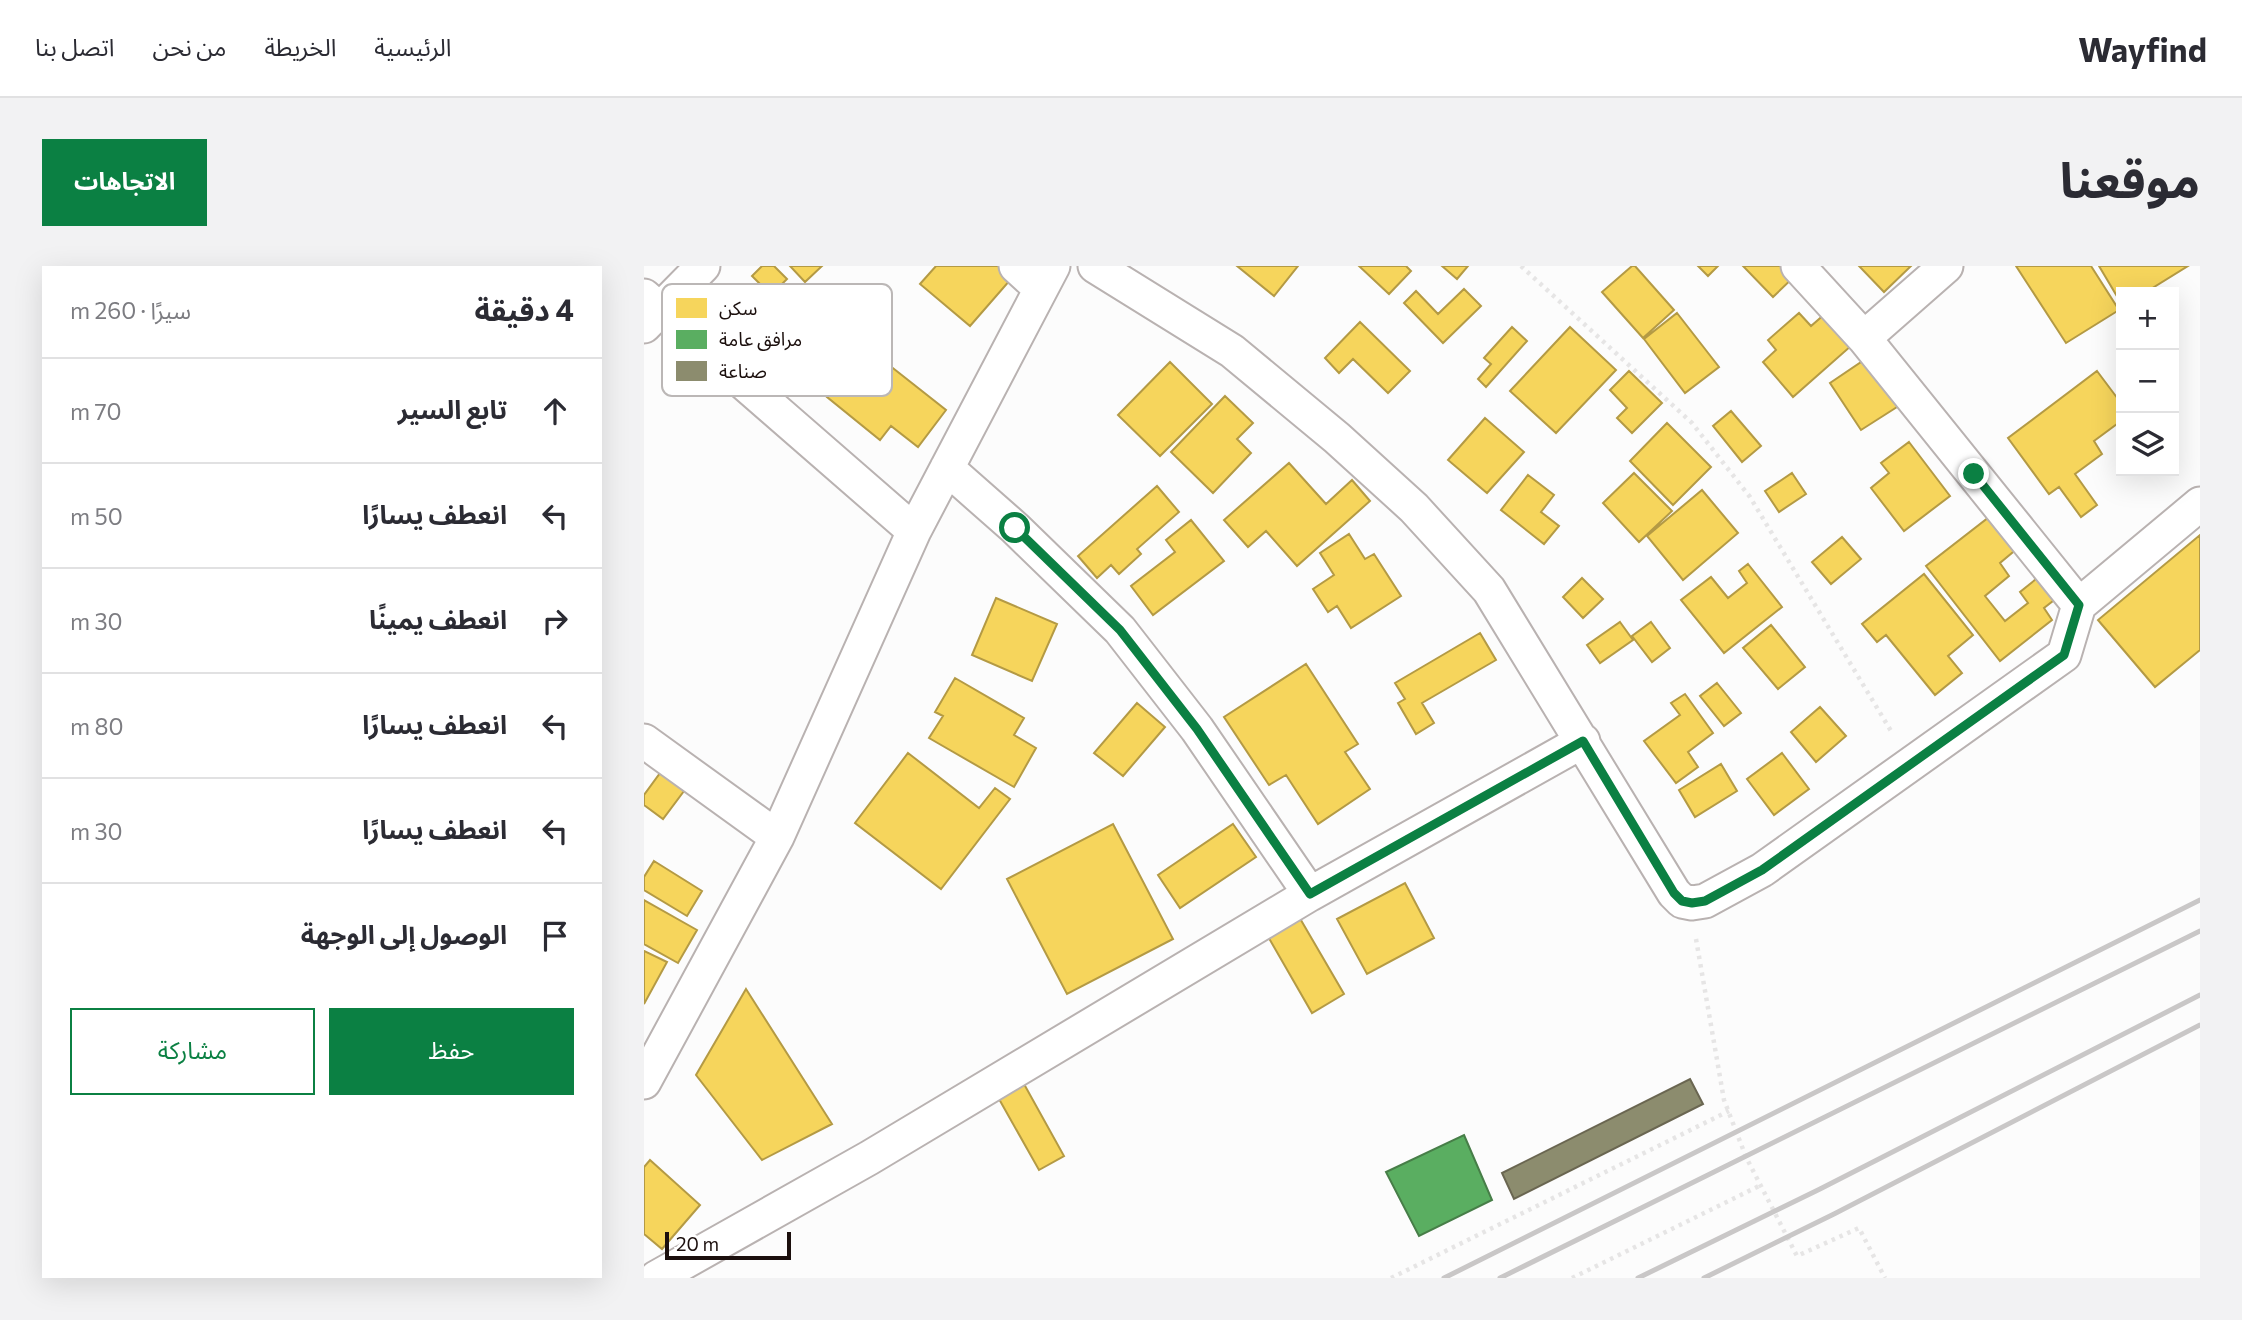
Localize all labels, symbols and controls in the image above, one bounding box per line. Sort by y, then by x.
text: Wayfind [2078,28,2207,69]
text: اتصل بنا [35,32,114,61]
text: من نحن [152,32,226,61]
text: الخريطة [264,32,336,61]
text: الرئيسية [374,32,452,61]
button: الاتجاهات [42,139,207,226]
text: موقعنا [2060,148,2200,208]
legend [662,284,892,396]
map controls [2116,287,2179,476]
button: + [2116,287,2179,350]
text: 4 دقيقة [474,290,574,327]
text: سيرًا · 260 m [70,296,191,324]
text: سكن [719,296,757,320]
text: مرافق عامة [719,327,802,351]
button: − [2116,350,2179,413]
text: صناعة [719,359,767,382]
icon: ahead [536,392,574,430]
text: تابع السير [398,393,507,424]
text: 70 m [70,397,122,425]
button: layers [2116,413,2179,476]
route end [1958,458,1989,489]
icon: left [536,497,574,535]
text: انعطف يسارًا [362,498,507,529]
text: 50 m [70,502,123,530]
route start [999,512,1030,543]
icon: right [536,602,574,640]
text: انعطف يمينًا [369,603,507,634]
text: 30 m [70,607,123,635]
icon: left [536,707,574,745]
text: انعطف يسارًا [362,708,507,739]
text: 80 m [70,712,123,740]
icon: left [536,812,574,850]
text: انعطف يسارًا [362,813,507,844]
text: 30 m [70,817,123,845]
icon: arrive [536,917,574,955]
text: الوصول إلى الوجهة [301,918,507,949]
button: مشاركة [70,1008,315,1095]
button: حفظ [329,1008,574,1095]
scale bar [665,1229,791,1261]
text: 20 m [676,1232,719,1255]

